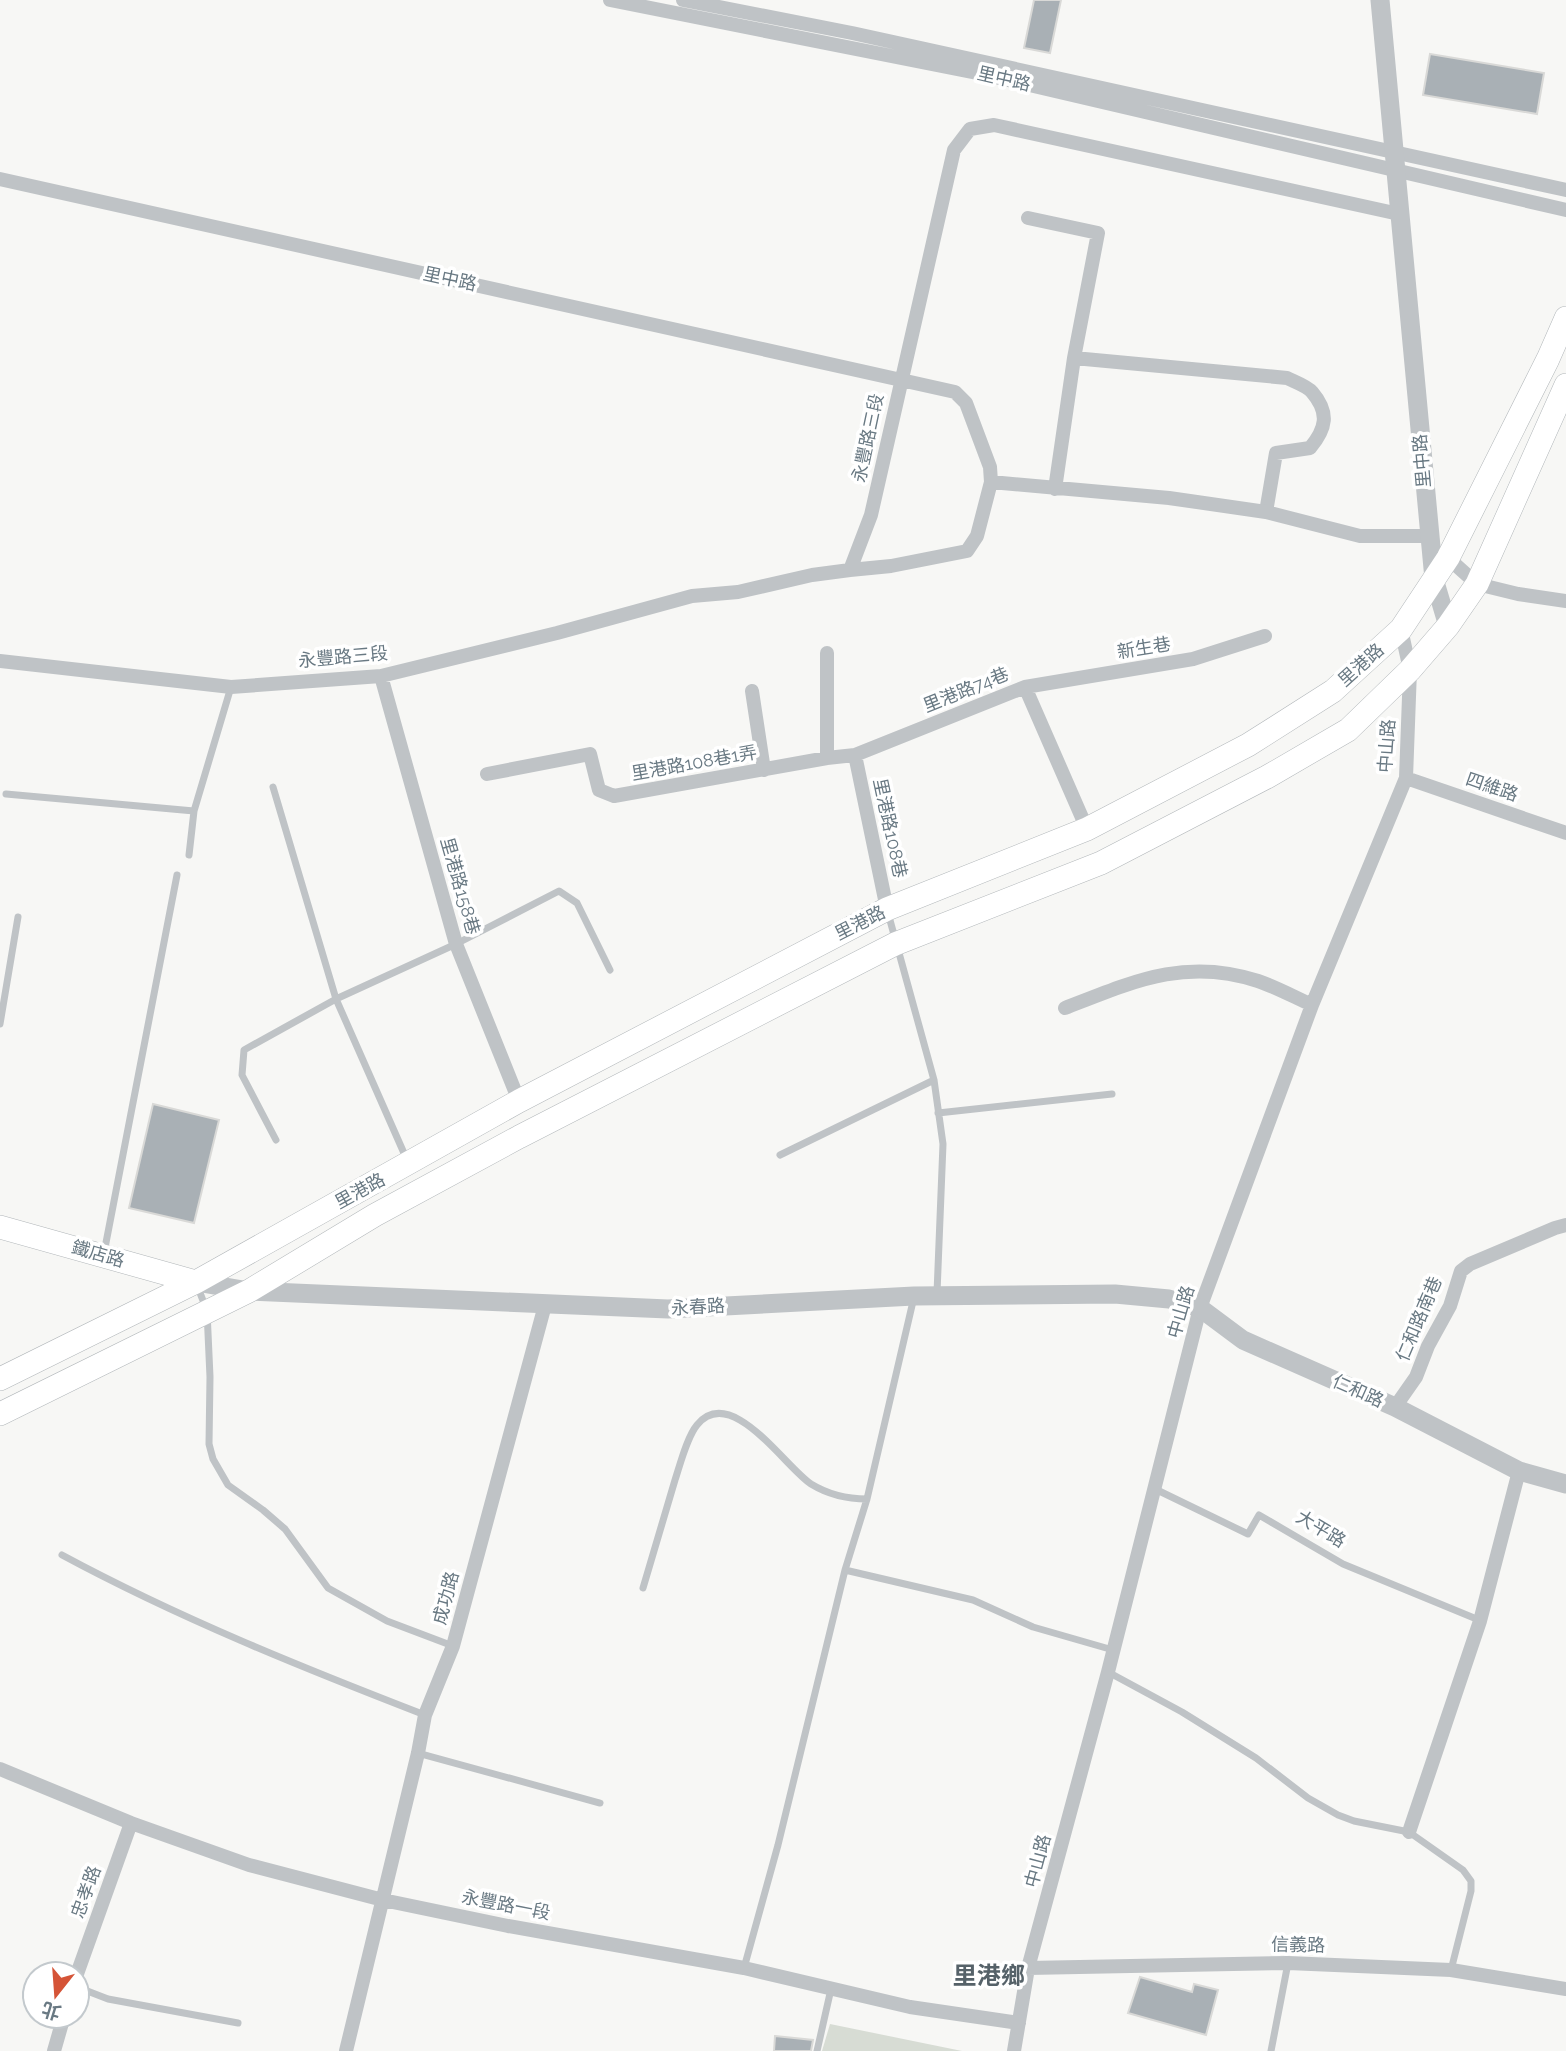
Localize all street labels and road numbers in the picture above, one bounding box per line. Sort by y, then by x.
street label: 里中路 [975,62,1033,95]
street label: 里中路 [422,263,479,294]
street label: 永豐路三段 [848,392,887,484]
street label: 里中路 [1409,433,1434,489]
street label: 新生巷 [1116,633,1172,662]
street label: 里港路 [1334,639,1388,690]
street label: 永豐路三段 [297,642,389,671]
street label: 里港路74巷 [920,663,1012,716]
street label: 中山路 [1374,718,1399,774]
street label: 里港路108巷1弄 [630,741,758,784]
street label: 四維路 [1463,768,1521,805]
street label: 里港路108巷 [870,776,911,880]
street label: 里港路158巷 [437,835,484,937]
street label: 里港路 [831,901,889,944]
street label: 里港路 [331,1168,388,1213]
street label: 鐵店路 [69,1236,127,1271]
street label: 仁和路南巷 [1391,1273,1446,1364]
street label: 中山路 [1163,1283,1198,1341]
street label: 永春路 [670,1295,725,1318]
street label: 仁和路 [1329,1370,1387,1411]
street label: 大平路 [1293,1506,1350,1551]
street label: 成功路 [428,1569,463,1627]
street label: 中山路 [1020,1832,1055,1890]
street label: 忠孝路 [66,1863,105,1921]
street label: 永豐路一段 [460,1886,552,1923]
street label: 信義路 [1271,1934,1325,1955]

